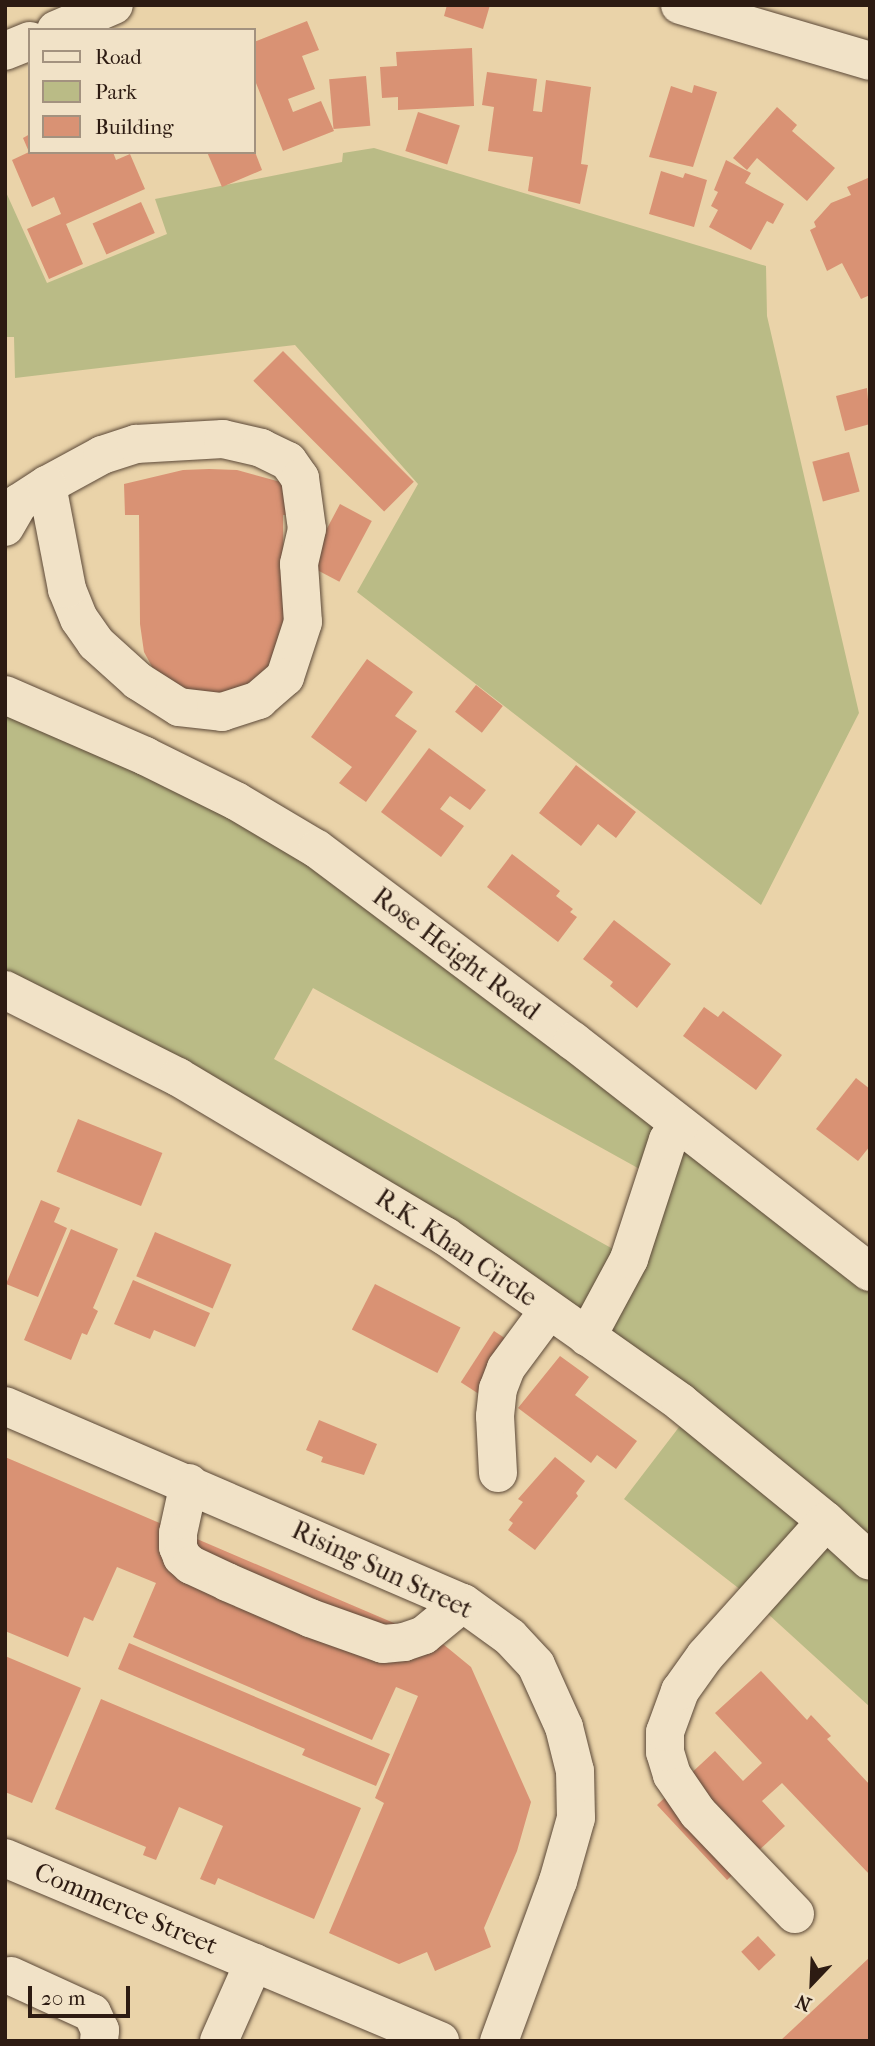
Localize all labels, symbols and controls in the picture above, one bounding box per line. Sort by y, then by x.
legend [28,28,256,154]
text: Road [95,45,142,69]
text: Park [95,80,137,104]
text: Building [95,115,173,139]
street label: Rose Height Road [366,881,546,1027]
street label: R.K. Khan Circle [369,1182,543,1314]
street label: Rising Sun Street [287,1515,477,1625]
street label: Commerce Street [30,1856,222,1962]
north arrow [777,1948,847,2018]
scale bar [32,1972,133,2016]
text: 20 m [41,1986,85,2010]
text: N [793,1989,815,2015]

